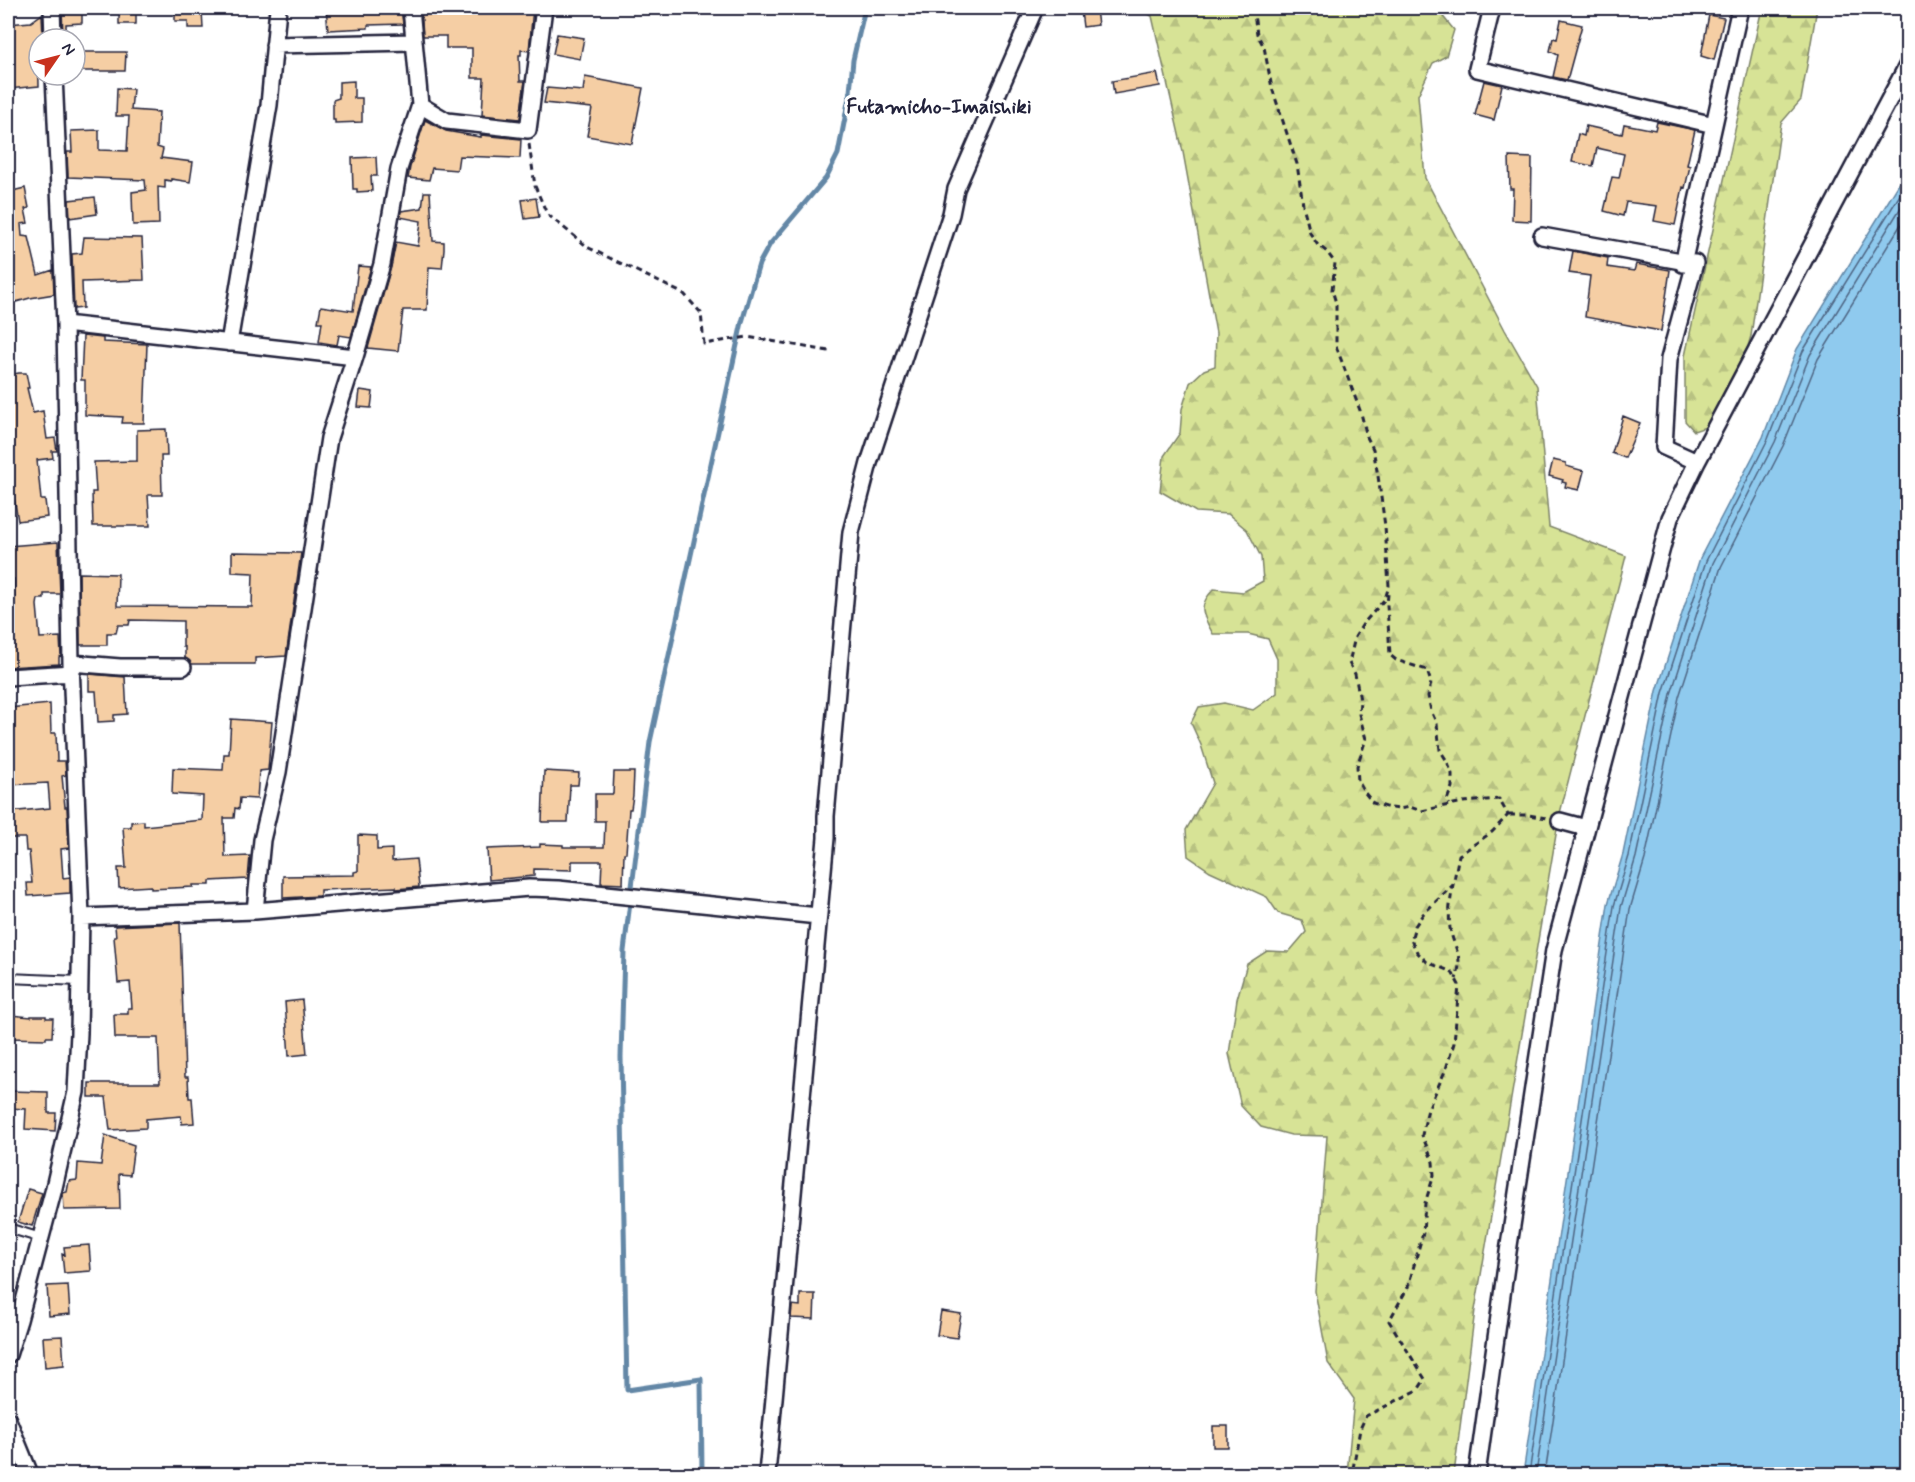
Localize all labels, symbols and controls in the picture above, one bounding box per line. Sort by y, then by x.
north arrow [27,27,87,87]
text: N [56,39,80,60]
district label: Futamicho-Imaishiki [846,93,1032,121]

